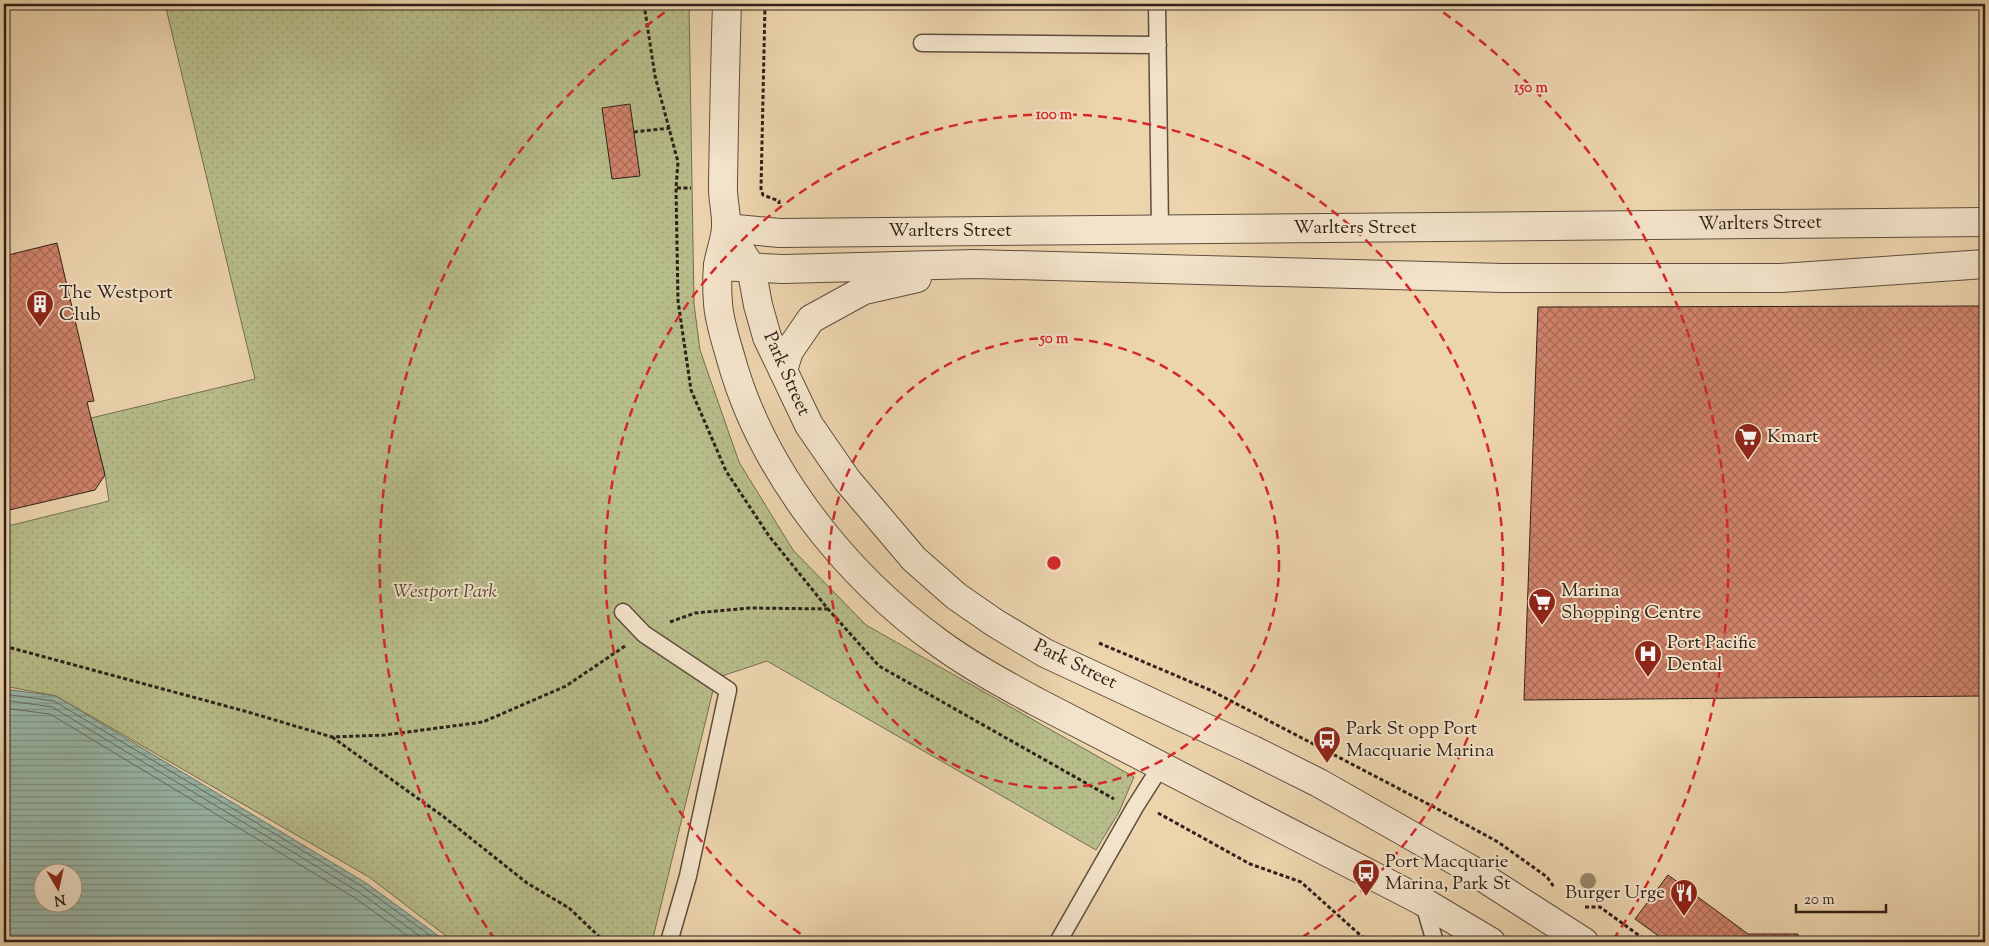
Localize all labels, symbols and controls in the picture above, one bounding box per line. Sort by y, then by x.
text: 150 m [1514,78,1548,99]
text: 100 m [1036,105,1073,126]
street label: Warlters Street [1698,209,1823,239]
street label: Warlters Street [1293,215,1417,242]
street label: Warlters Street [888,218,1012,245]
place label: The Westport Club [59,280,173,329]
building icon: The Westport Club [25,289,55,328]
street label: Park Street [755,328,817,421]
text: 50 m [1039,329,1069,350]
supermarket icon: Kmart [1733,422,1763,461]
place label: Kmart [1767,424,1819,451]
centre of rings [1045,554,1063,572]
place label: Marina Shopping Centre [1561,578,1701,627]
park label: Westport Park [393,579,497,606]
supermarket icon: Marina Shopping Centre [1527,587,1557,626]
place label: Port Pacific Dental [1667,630,1757,679]
street label: Park Street [1029,633,1122,697]
hospital icon: Port Pacific Dental [1633,639,1663,678]
place label: Park St opp Port Macquarie Marina [1346,716,1494,765]
bus stop icon: Park St opp Port Macquarie Marina [1312,725,1342,764]
place label: Port Macquarie Marina, Park St [1385,849,1511,898]
bus stop icon: Port Macquarie Marina, Park St [1351,858,1381,897]
north arrow [32,864,82,914]
restaurant icon: Burger Urge [1669,878,1699,917]
place label: Burger Urge [1565,880,1665,907]
scale bar [1796,881,1886,913]
text: N [53,888,67,910]
text: 20 m [1804,890,1835,911]

